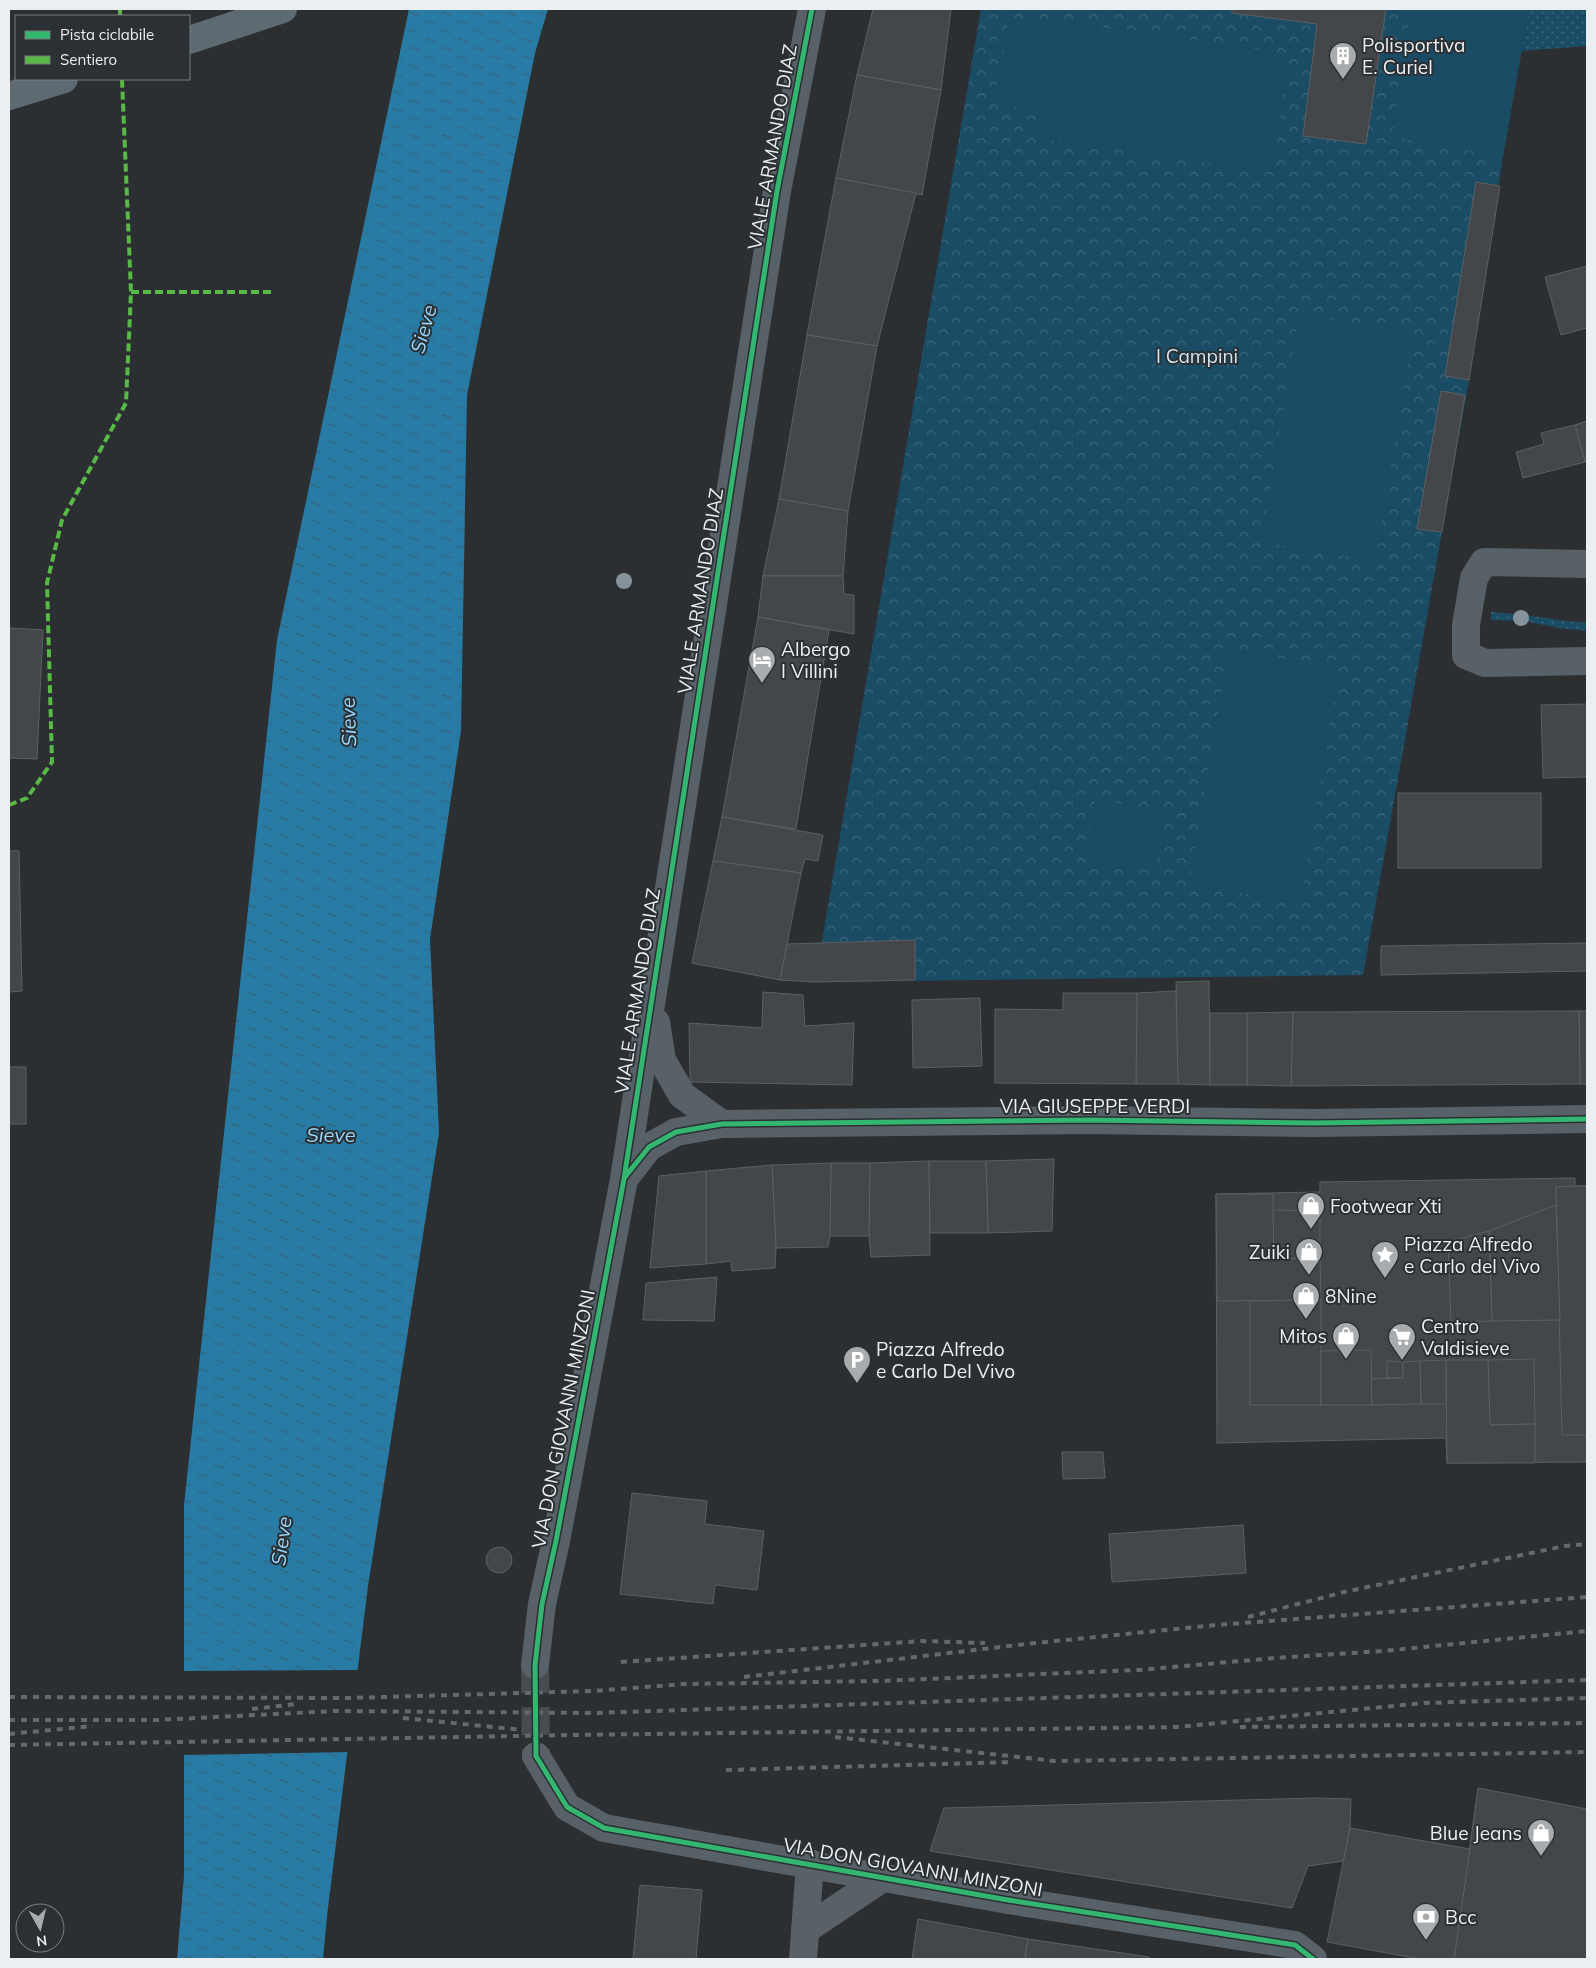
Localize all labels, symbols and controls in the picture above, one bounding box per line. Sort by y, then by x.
legend [15,15,190,80]
text: Pista ciclabile [60,25,154,44]
place label: Polisportiva E. Curiel [1362,33,1465,79]
building icon: Polisportiva E. Curiel [1328,41,1358,80]
street label: VIALE ARMANDO DIAZ [742,42,802,252]
text: Sentiero [60,50,117,69]
water label: Sieve [404,302,442,356]
park label: I Campini [1156,344,1238,368]
street label: VIALE ARMANDO DIAZ [672,486,728,696]
place label: Albergo I Villini [781,637,850,683]
hotel icon: Albergo I Villini [747,645,777,684]
water label: Sieve [335,697,361,747]
street label: VIALE ARMANDO DIAZ [609,886,665,1096]
street label: VIA GIUSEPPE VERDI [1000,1094,1190,1118]
water label: Sieve [306,1122,356,1147]
shop icon: Footwear Xti [1296,1191,1326,1230]
place label: Footwear Xti [1330,1194,1442,1218]
place label: Piazza Alfredo e Carlo del Vivo [1404,1232,1540,1278]
shop icon: Zuiki [1294,1237,1324,1276]
place label: Zuiki [1249,1240,1290,1264]
place icon: Piazza Alfredo e Carlo del Vivo [1370,1240,1400,1279]
shop icon: 8Nine [1291,1281,1321,1320]
place label: 8Nine [1325,1284,1377,1308]
street label: VIA DON GIOVANNI MINZONI [526,1288,600,1550]
place label: Centro Valdisieve [1421,1314,1509,1360]
shop icon: Mitos [1331,1321,1361,1360]
supermarket icon: Centro Valdisieve [1387,1322,1417,1361]
place label: Mitos [1279,1324,1327,1348]
place label: Piazza Alfredo e Carlo Del Vivo [876,1337,1015,1383]
parking icon: Piazza Alfredo e Carlo Del Vivo [842,1345,872,1384]
water label: Sieve [265,1515,297,1567]
shop icon: Blue Jeans [1526,1818,1556,1857]
place label: Blue Jeans [1430,1821,1522,1845]
street label: VIA DON GIOVANNI MINZONI [781,1832,1045,1902]
bank icon: Bcc [1411,1902,1441,1941]
north arrow [15,1903,65,1953]
place label: Bcc [1445,1905,1477,1929]
text: N [35,1931,48,1951]

